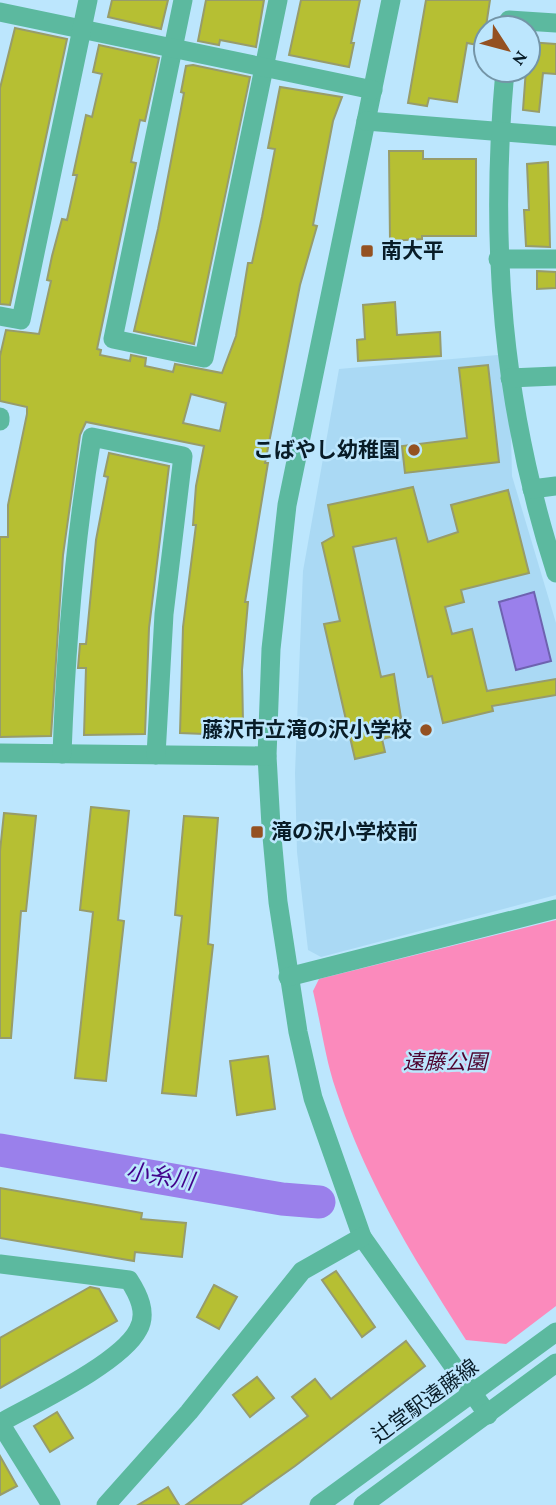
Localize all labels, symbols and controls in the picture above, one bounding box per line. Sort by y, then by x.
north arrow [472,14,542,84]
text: N [508,47,533,70]
place label: 南大平 [381,239,444,263]
marker: 南大平 [359,243,375,259]
place label: こばやし幼稚園 [253,438,400,462]
marker: こばやし幼稚園 [406,442,422,458]
place label: 藤沢市立滝の沢小学校 [202,718,412,742]
marker: 藤沢市立滝の沢小学校 [418,722,434,738]
place label: 滝の沢小学校前 [271,820,418,844]
marker: 滝の沢小学校前 [249,824,265,840]
park label: 遠藤公園 [403,1050,490,1074]
water label: 小糸川 [124,1158,199,1195]
street label: 辻堂駅遠藤線 [367,1354,483,1448]

